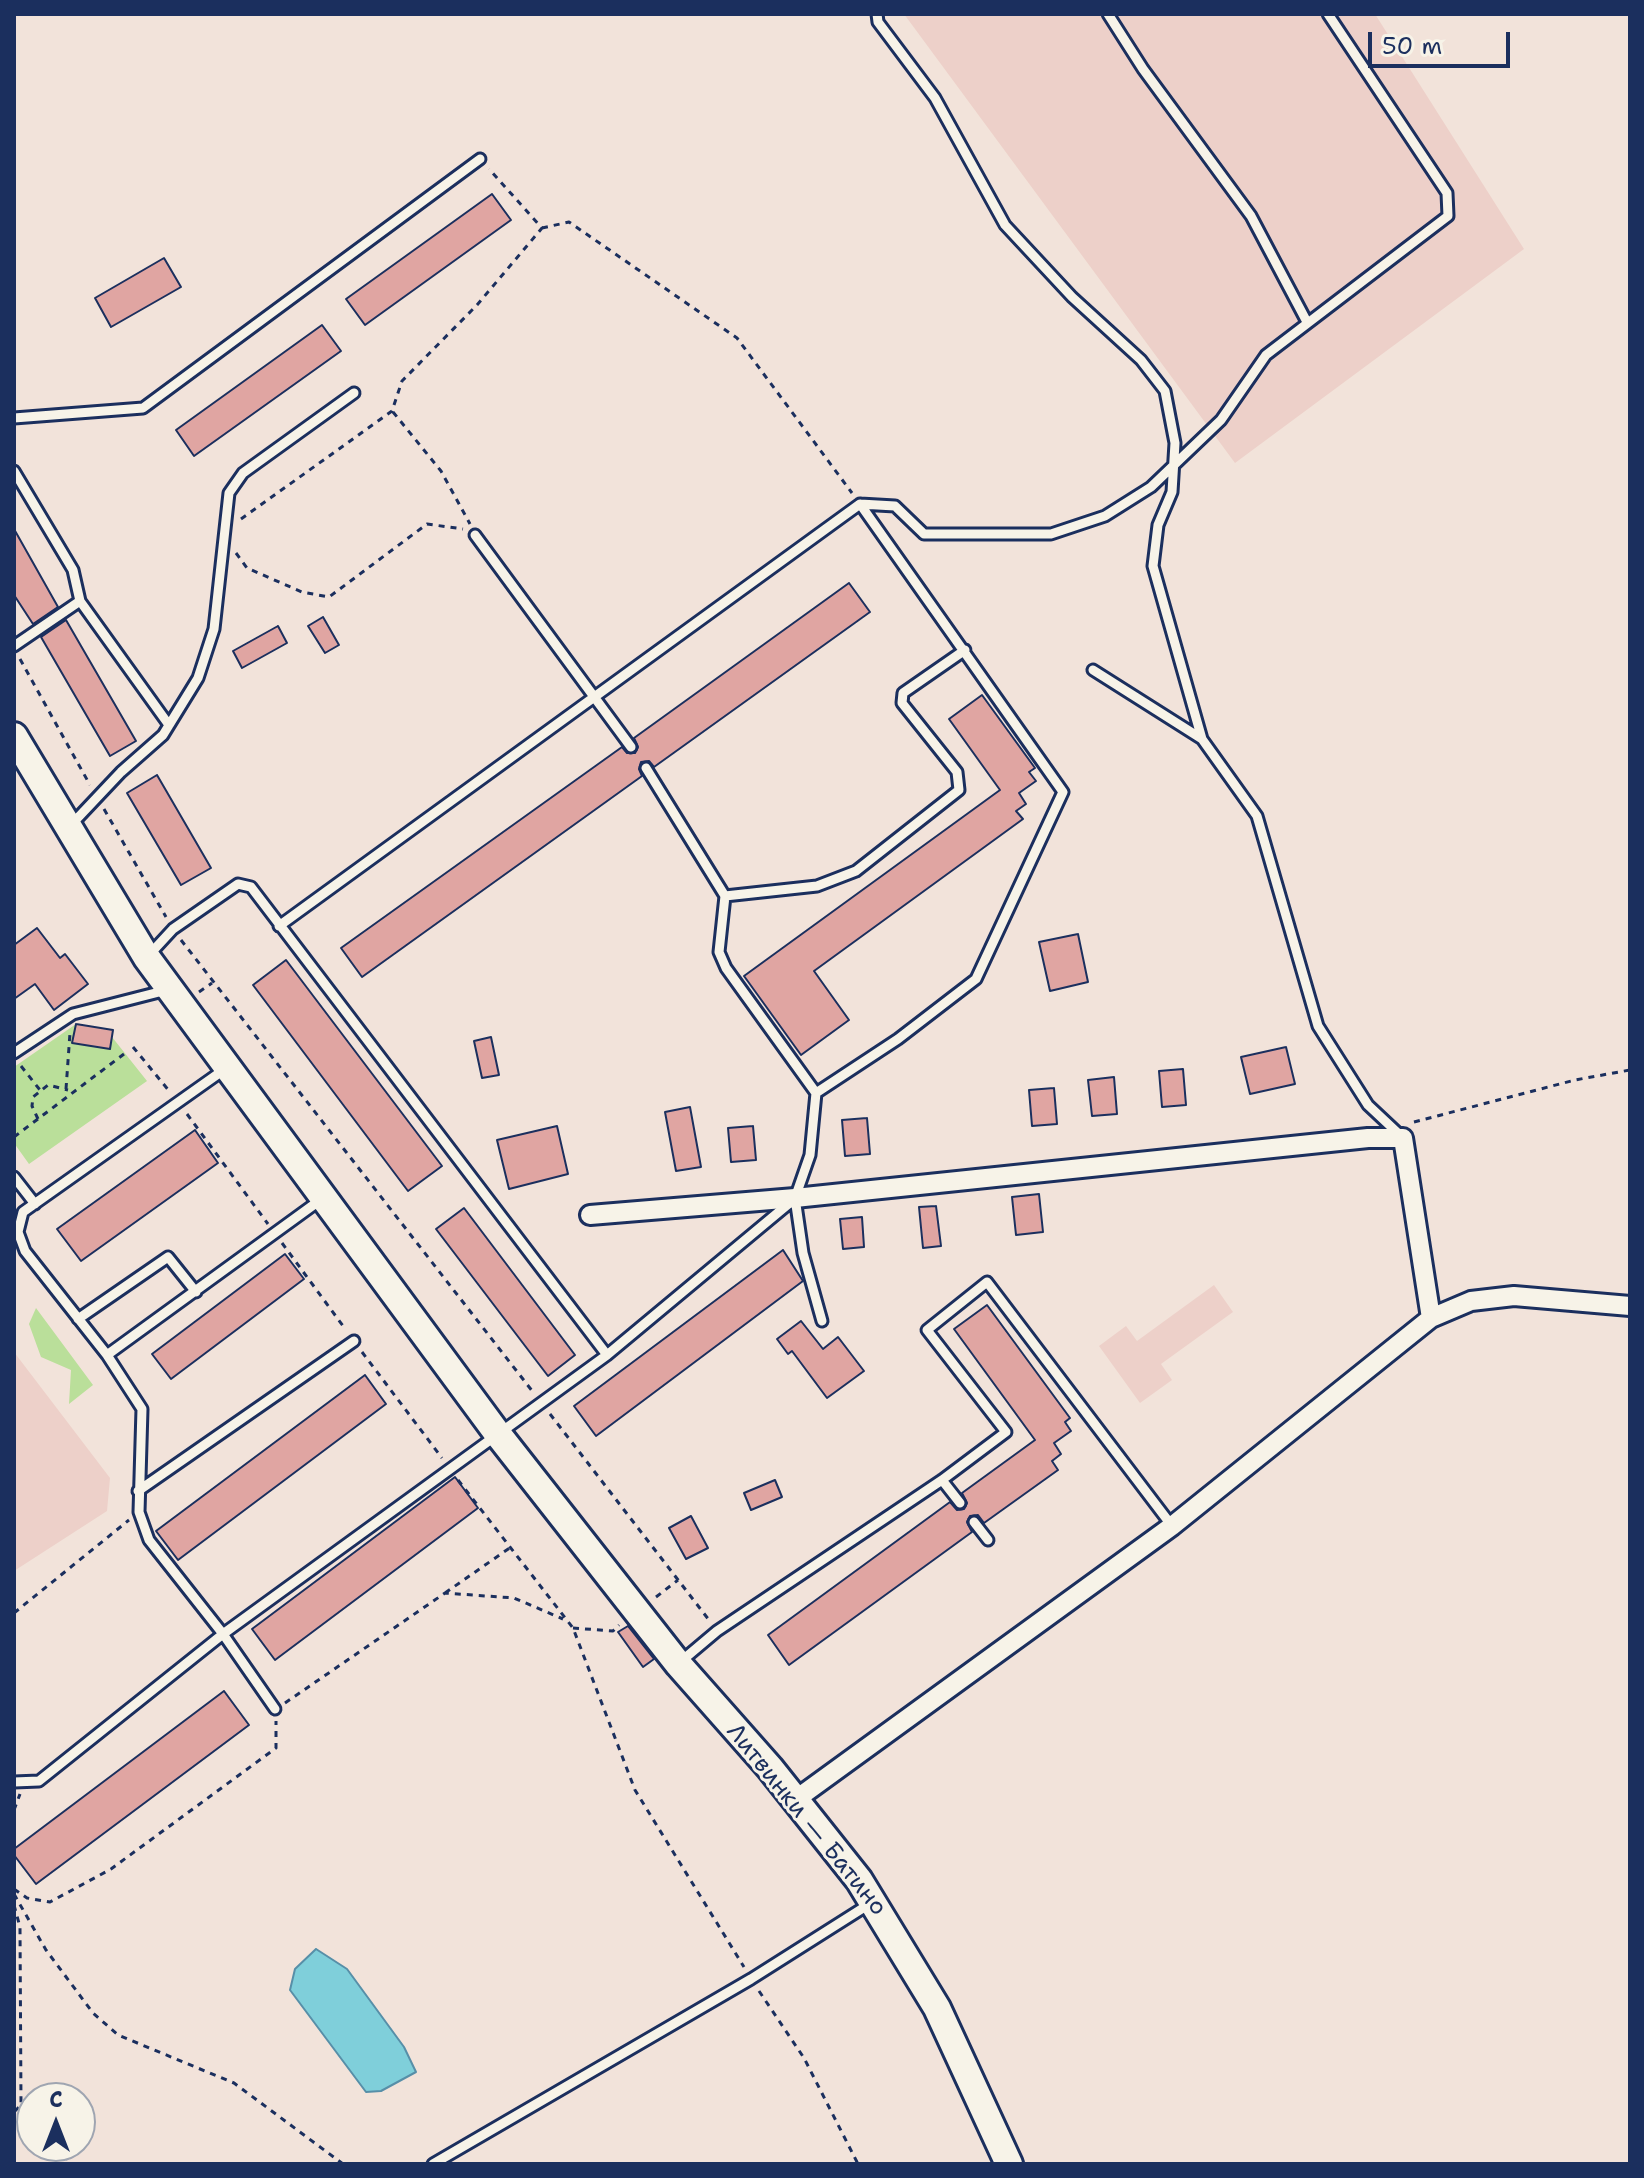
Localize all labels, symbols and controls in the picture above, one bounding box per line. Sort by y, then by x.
scale bar [1372,16,1514,66]
text: 50 m [1382,30,1442,62]
street label: Литвинки — Батино [720,1718,892,1922]
north arrow [16,2082,96,2162]
text: С [49,2085,63,2114]

